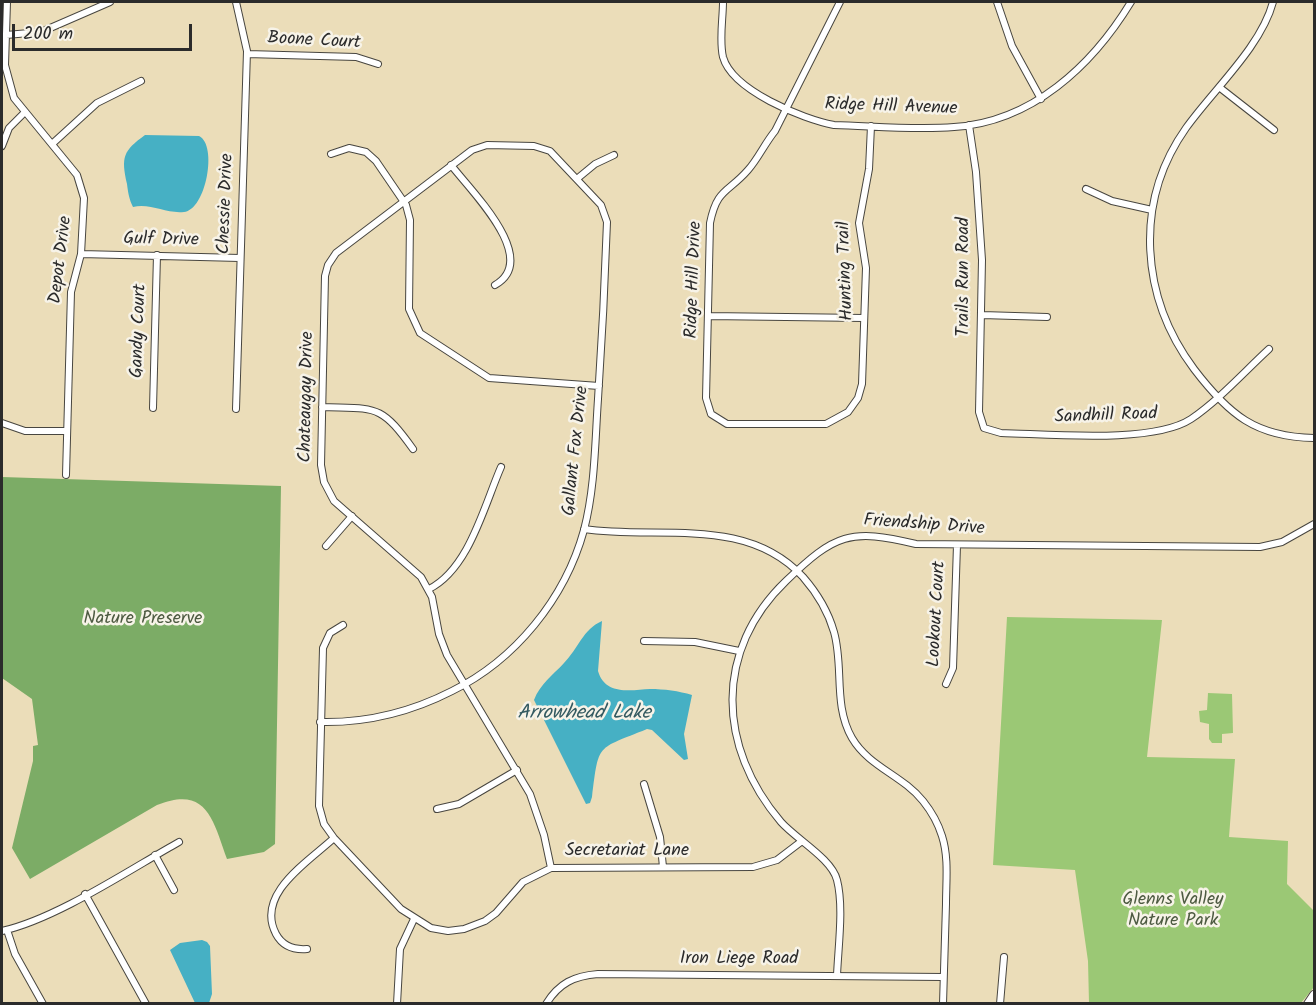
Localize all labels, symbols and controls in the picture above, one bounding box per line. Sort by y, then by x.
scale bar [15,12,195,50]
text: 200 m [23,20,73,49]
street label: Boone Court [267,29,361,55]
street label: Ridge Hill Avenue [824,95,958,121]
street label: Chessie Drive [214,153,240,255]
street label: Depot Drive [46,215,78,305]
street label: Trails Run Road [954,217,976,337]
street label: Ridge Hill Drive [682,221,708,339]
street label: Hunting Trail [834,221,860,321]
street label: Gulf Drive [123,230,199,252]
street label: Gandy Court [128,284,152,378]
street label: Chateaugay Drive [296,331,320,463]
street label: Gallant Fox Drive [559,385,595,517]
street label: Sandhill Road [1054,404,1158,430]
street label: Friendship Drive [863,511,985,541]
street label: Lookout Court [924,560,952,668]
park label: Nature Preserve [84,609,202,631]
water label: Arrowhead Lake [517,703,651,727]
street label: Secretariat Lane [565,841,689,863]
park label: Glenns Valley Nature Park [1123,890,1223,932]
street label: Iron Liege Road [680,949,798,971]

